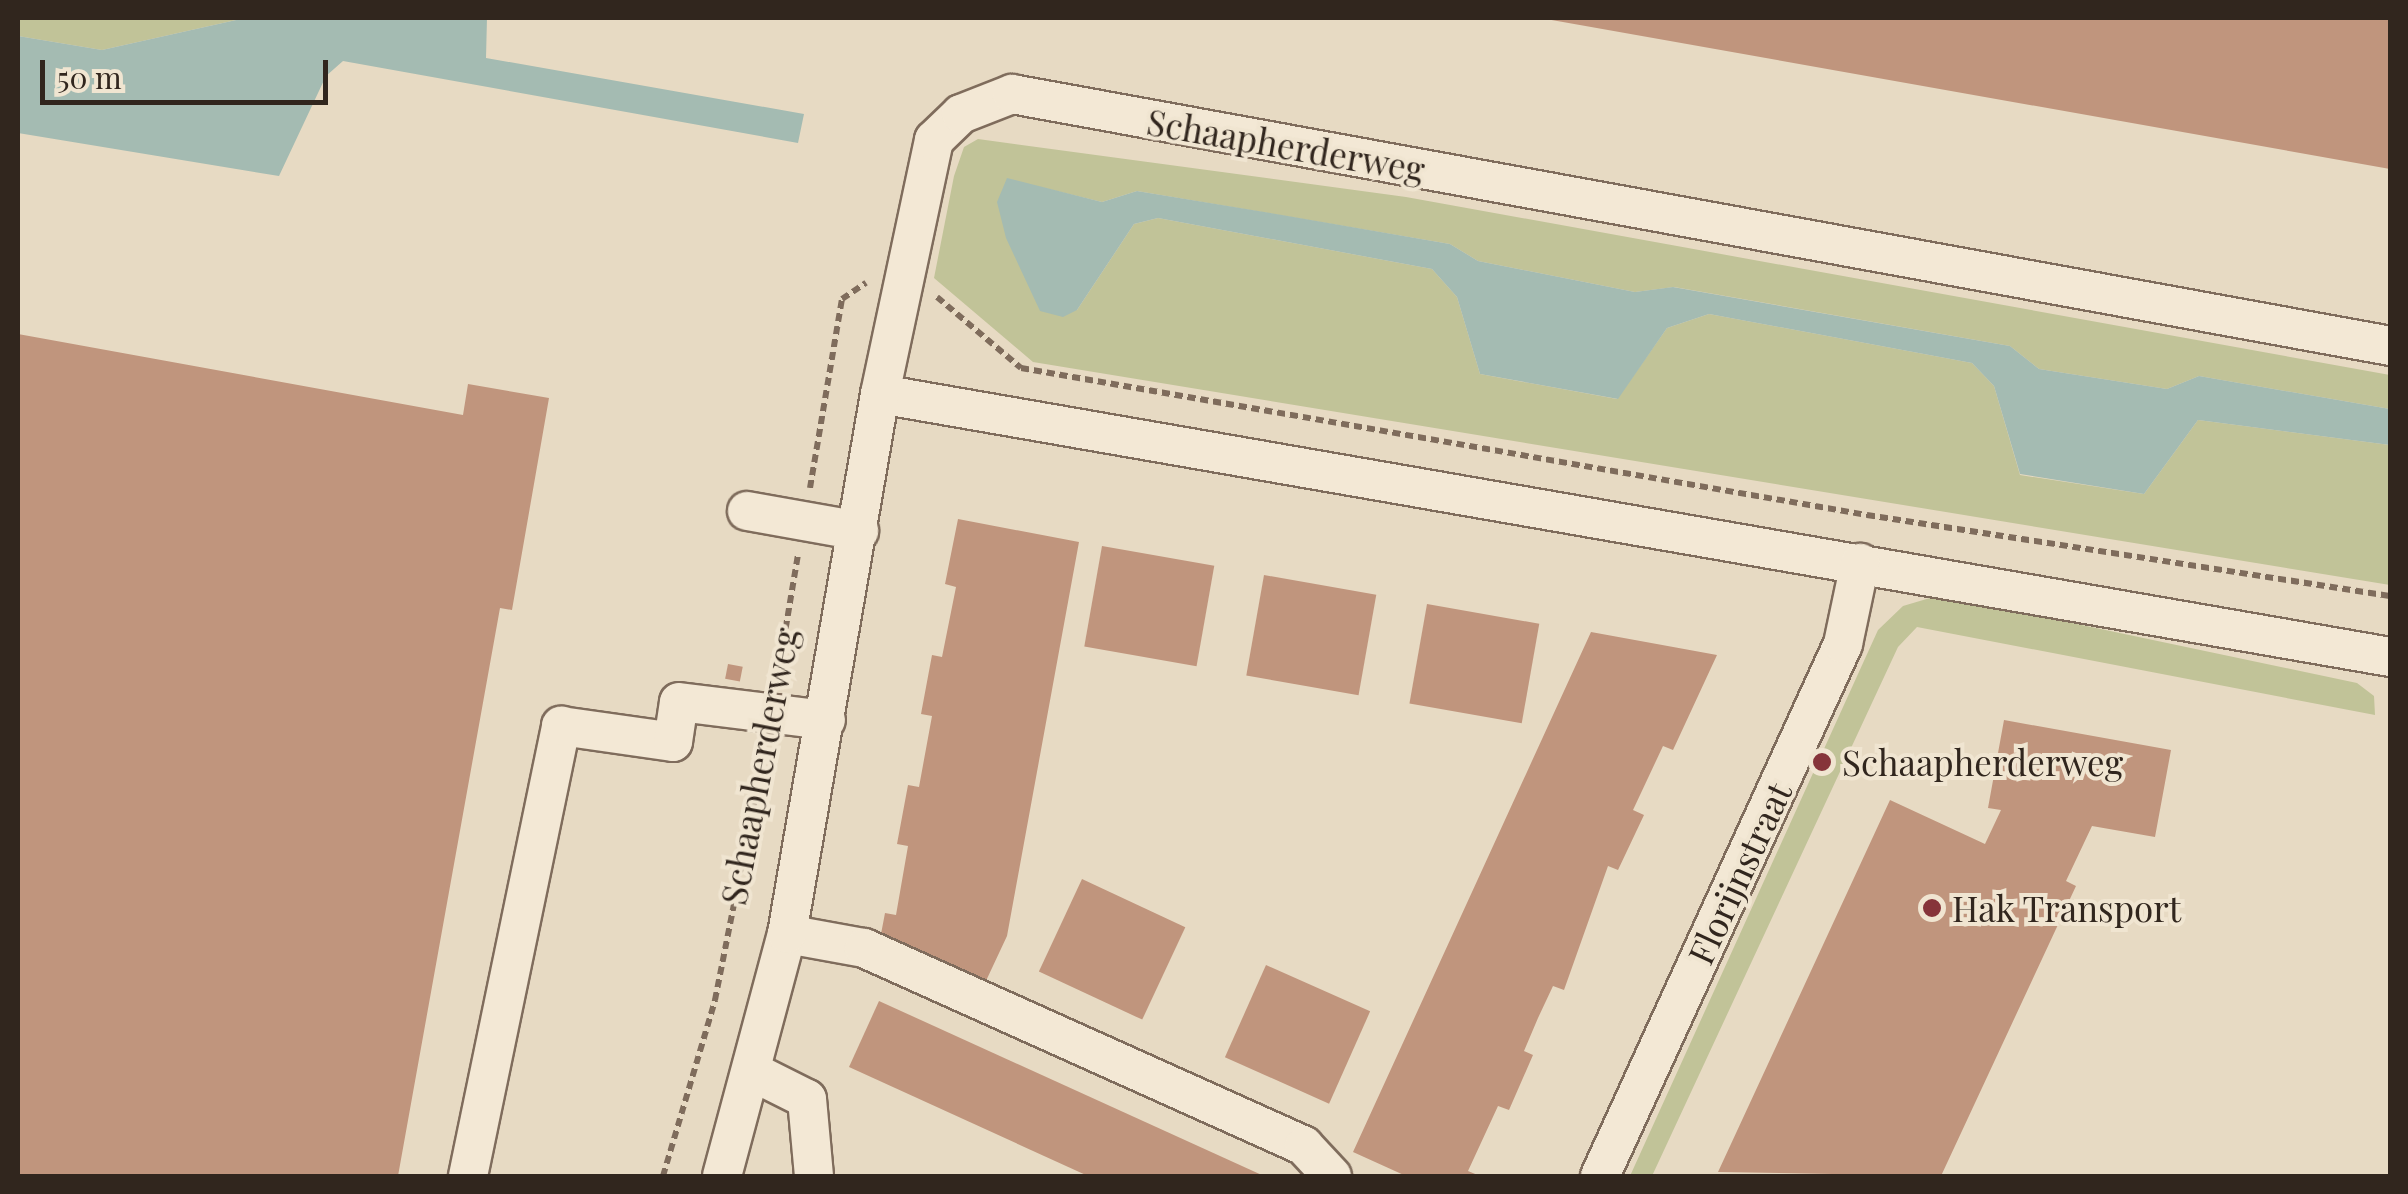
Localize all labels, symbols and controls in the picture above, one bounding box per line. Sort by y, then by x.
scale bar [45,40,332,102]
text: 50 m [57,57,122,97]
street label: Schaapherderweg [1144,100,1428,190]
street label: Schaapherderweg [712,624,806,908]
place label: Schaapherderweg [1842,741,2123,783]
marker: Schaapherderweg [1811,751,1833,773]
street label: Florijnstraat [1679,776,1799,970]
place label: Hak Transport [1952,887,2182,929]
marker: Hak Transport [1921,897,1943,919]

